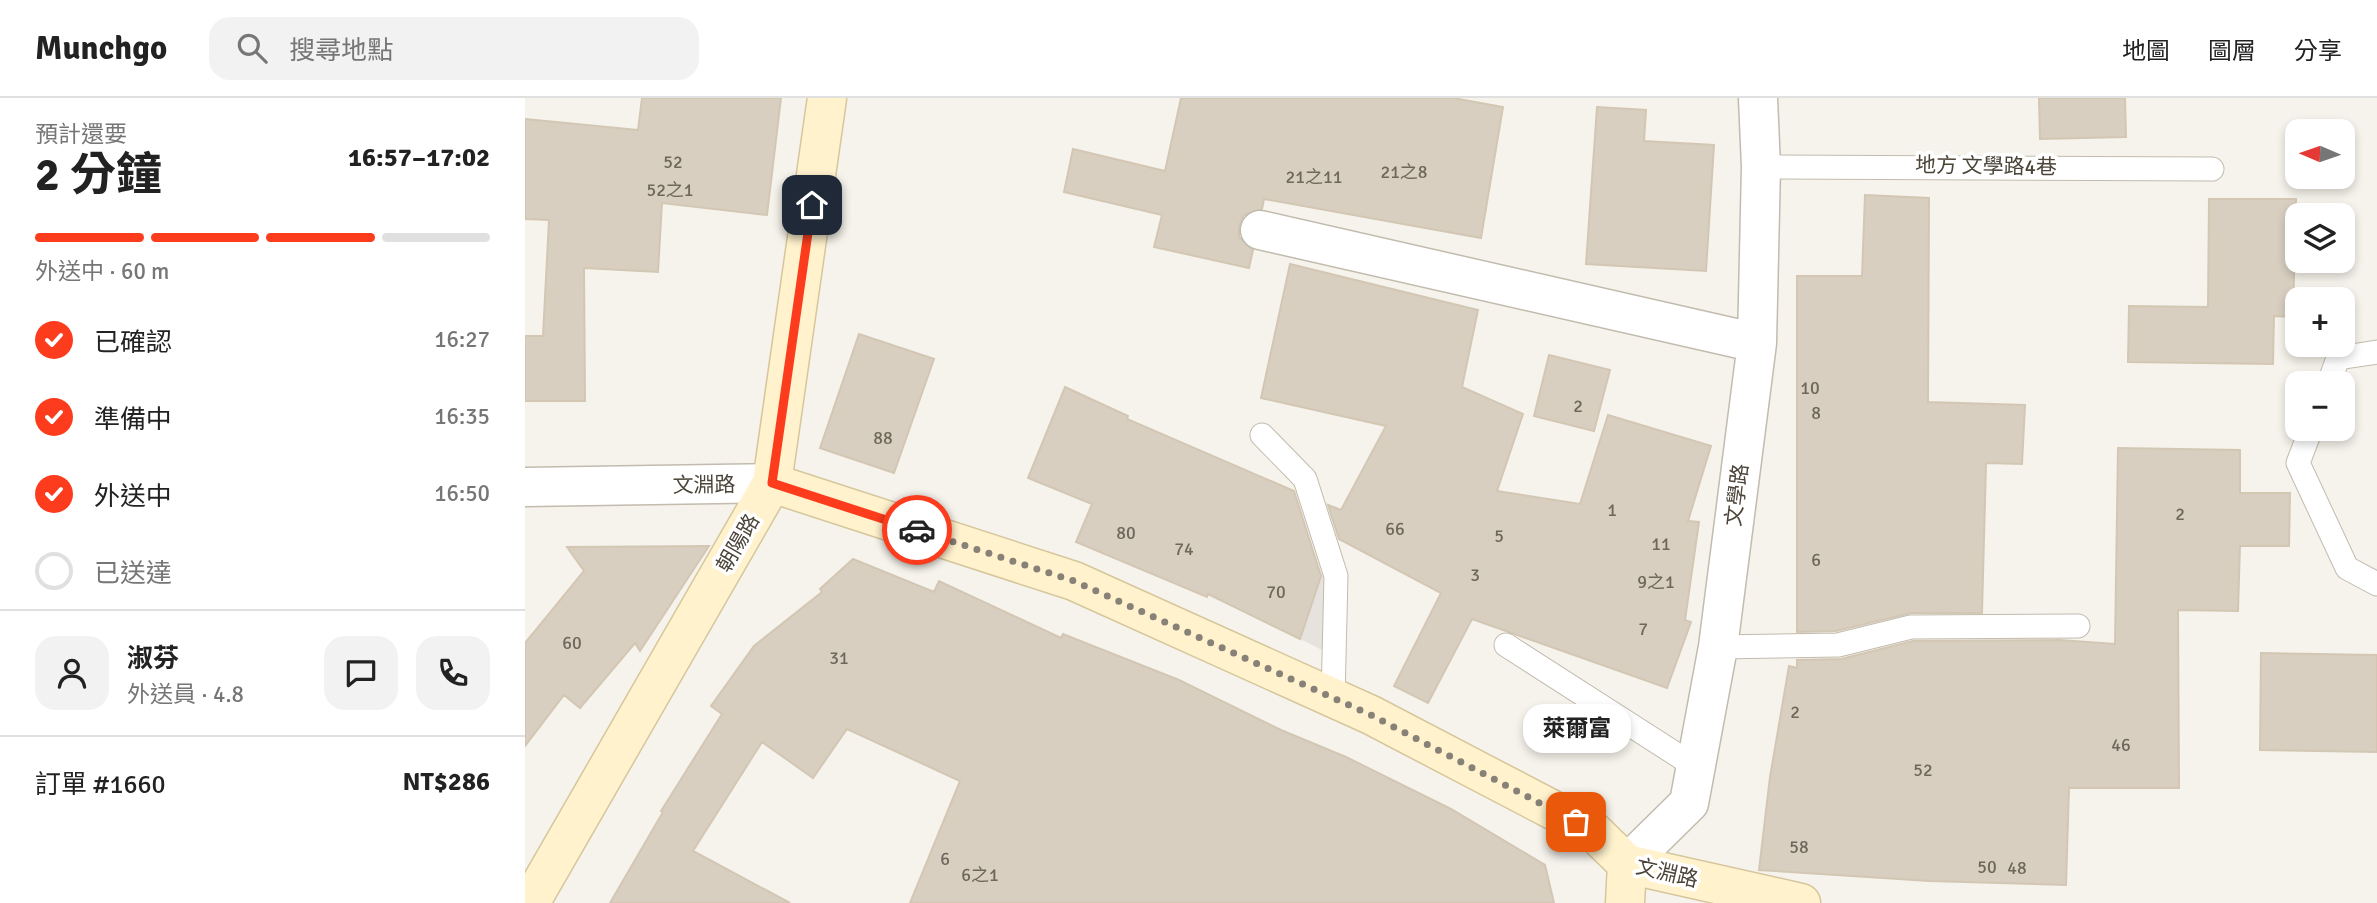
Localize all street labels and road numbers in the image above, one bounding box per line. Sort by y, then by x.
street label: 地方 文學路4巷 [1915,152,2057,180]
street label: 文學路 [1720,462,1754,528]
street label: 文淵路 [672,471,736,499]
street label: 朝陽路 [711,509,765,577]
street label: 文淵路 [1633,853,1701,893]

